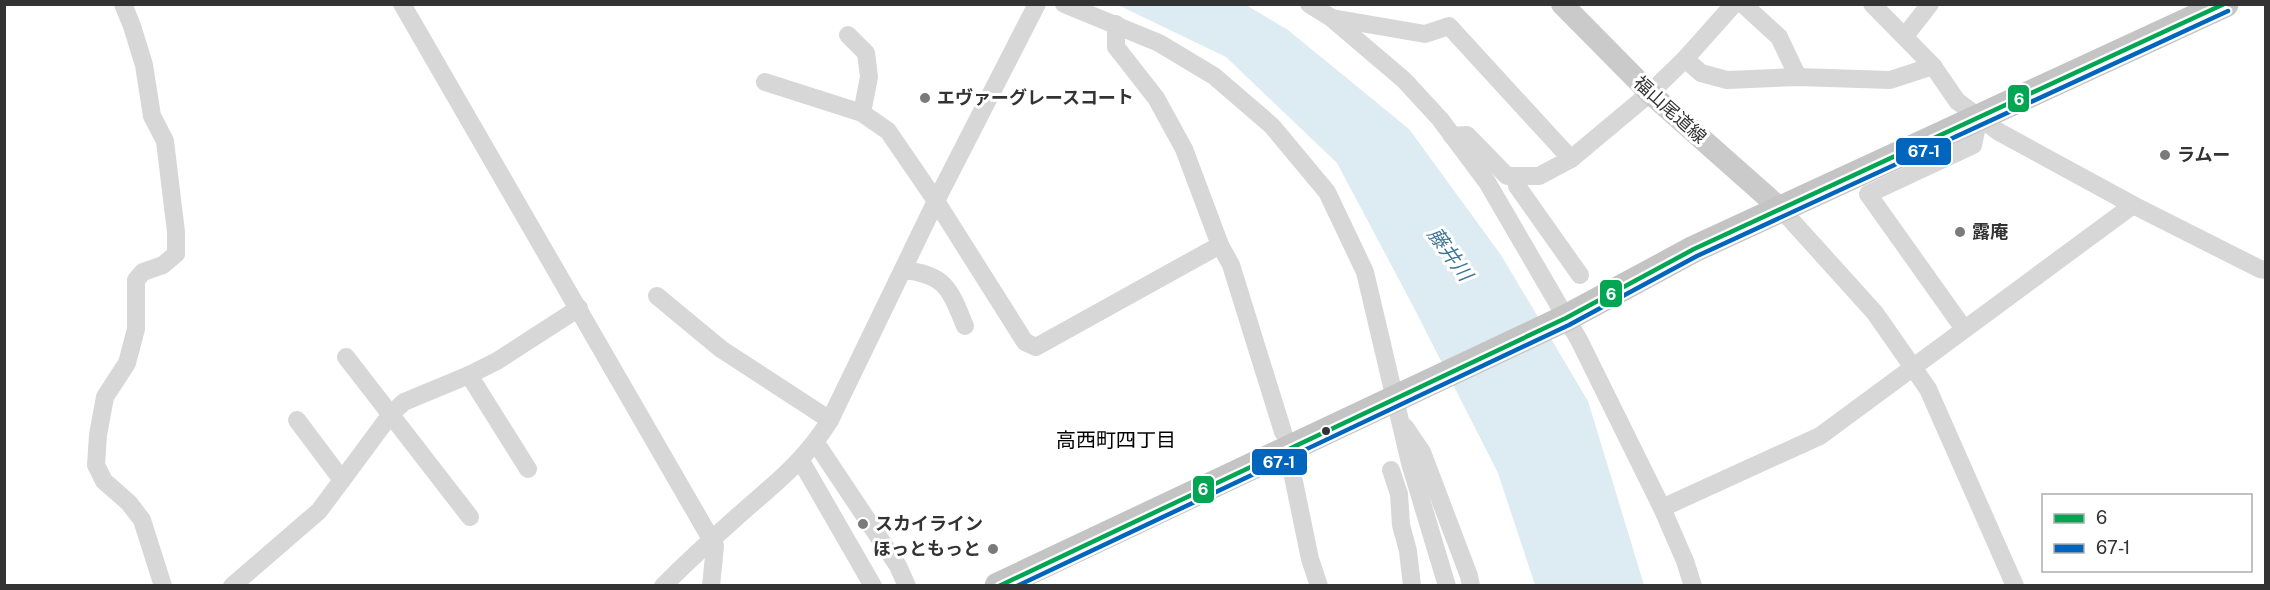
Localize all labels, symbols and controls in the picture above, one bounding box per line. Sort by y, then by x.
street label: 福山尾道線 [1630,72,1711,148]
line badge: 6 [2007,84,2030,113]
place label: エヴァーグレースコート [937,87,1134,108]
text: 6 [2014,90,2024,109]
marker: エヴァーグレースコート [918,91,932,105]
line badge: 67-1 [1895,137,1952,166]
text: 67-1 [1908,142,1940,161]
place label: ラムー [2177,144,2230,165]
marker: ラムー [2158,148,2172,162]
place label: 露庵 [1972,221,2008,242]
water label: 藤井川 [1423,223,1479,287]
marker: 露庵 [1953,225,1967,239]
line badge: 6 [1599,279,1623,308]
text: 6 [1606,285,1616,304]
unlabelled marker [1320,425,1332,437]
district label: 高西町四丁目 [1056,428,1176,452]
line badge: 67-1 [1251,448,1308,476]
text: 67-1 [1263,453,1295,472]
line badge: 6 [1192,475,1215,504]
text: 6 [1198,480,1208,499]
legend [2042,494,2252,572]
text: 6 [2096,507,2107,528]
place label: スカイライン [875,513,983,534]
marker: スカイライン [856,517,870,531]
text: 67-1 [2096,537,2130,558]
place label: ほっともっと [873,538,981,559]
marker: ほっともっと [986,542,1000,556]

